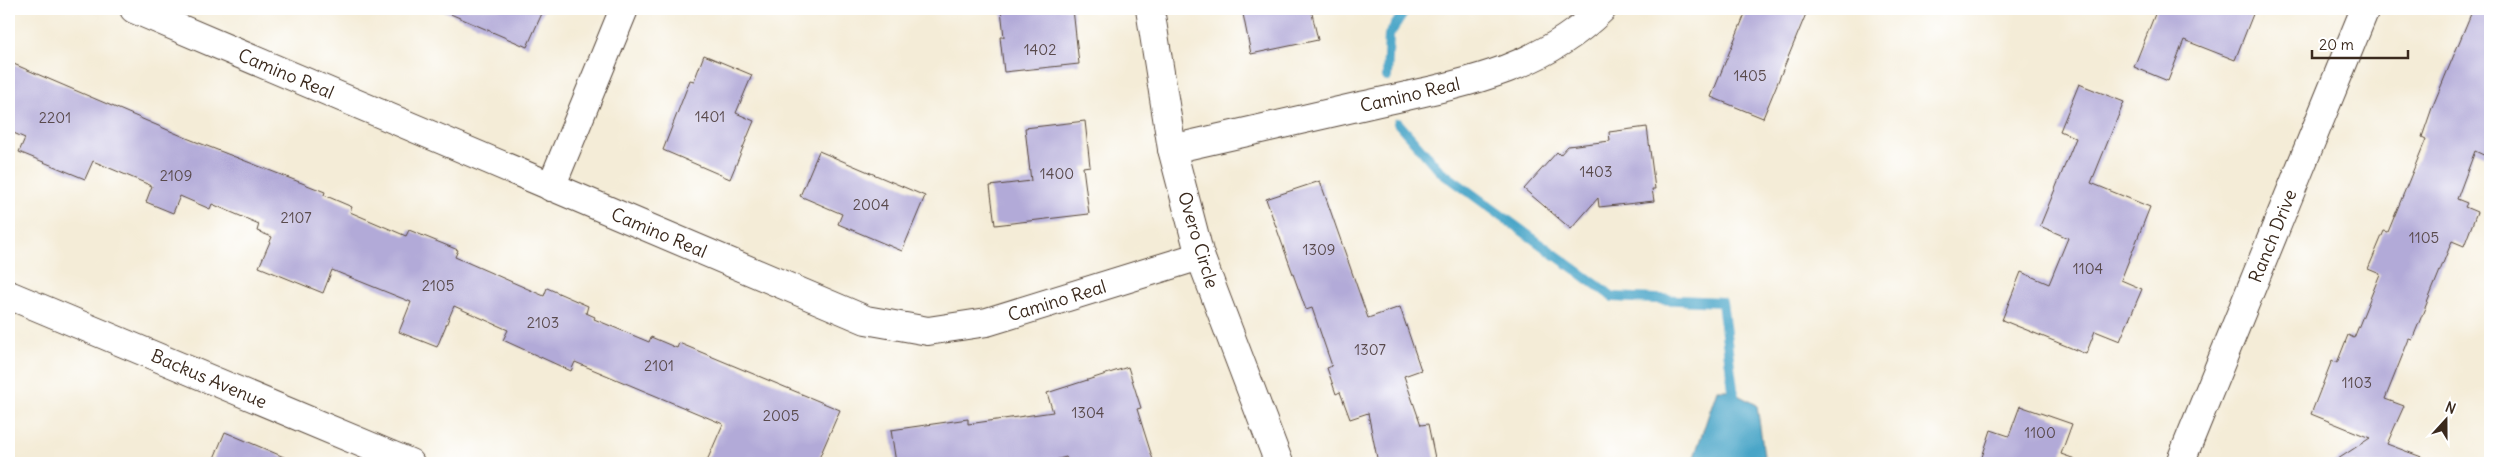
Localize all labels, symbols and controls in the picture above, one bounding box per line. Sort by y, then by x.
scale bar [2312,28,2408,60]
text: 20 m [2319,35,2354,54]
house number: 1402 [1024,40,1056,59]
street label: Camino Real [235,43,337,104]
house number: 1405 [1733,66,1767,85]
street label: Camino Real [1358,72,1462,117]
house number: 1401 [695,107,725,126]
house number: 2201 [39,108,71,127]
house number: 1403 [1579,162,1613,181]
house number: 1400 [1040,164,1074,183]
house number: 2109 [160,166,192,185]
street label: Ranch Drive [2243,186,2302,286]
street label: Overo Circle [1173,189,1224,291]
house number: 2004 [853,195,890,214]
street label: Camino Real [608,202,710,263]
house number: 2107 [280,208,312,227]
house number: 1105 [2409,228,2439,247]
house number: 1309 [1303,240,1335,259]
house number: 1104 [2073,259,2104,278]
street label: Camino Real [1005,275,1109,326]
house number: 2105 [422,276,454,295]
house number: 2103 [527,313,559,332]
house number: 1307 [1354,340,1386,359]
street label: Backus Avenue [148,344,271,413]
house number: 2101 [644,356,674,375]
house number: 1103 [2342,373,2372,392]
north arrow [2422,394,2472,444]
text: N [2443,398,2458,418]
house number: 1304 [1071,403,1105,422]
house number: 2005 [763,406,799,425]
house number: 1100 [2024,423,2056,442]

